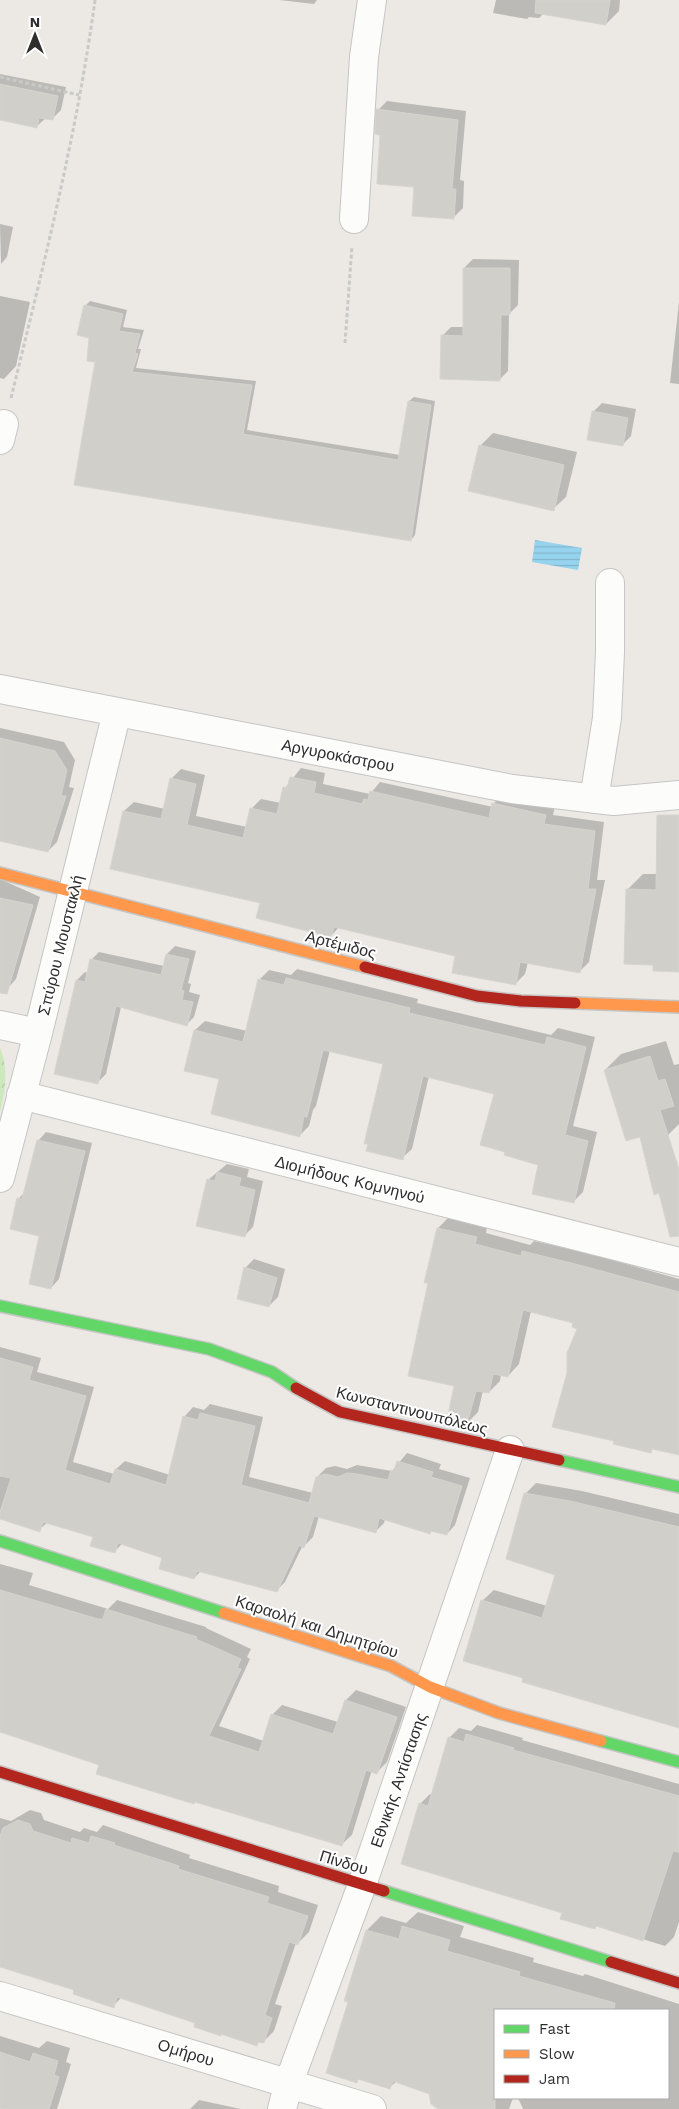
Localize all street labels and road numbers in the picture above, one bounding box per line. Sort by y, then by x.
street label: Αργυροκάστρου [280,735,396,776]
street label: Σπύρου Μουστακλή [34,873,87,1017]
street label: Αρτέμιδος [304,927,378,962]
street label: Διομήδους Κομνηνού [273,1152,427,1207]
street label: Κωνσταντινουπόλεως [334,1382,490,1439]
street label: Καραολή και Δημητρίου [233,1591,401,1662]
street label: Εθνικής Αντίστασης [367,1710,431,1850]
street label: Πίνδου [317,1846,370,1879]
street label: Ομήρου [155,2035,216,2070]

